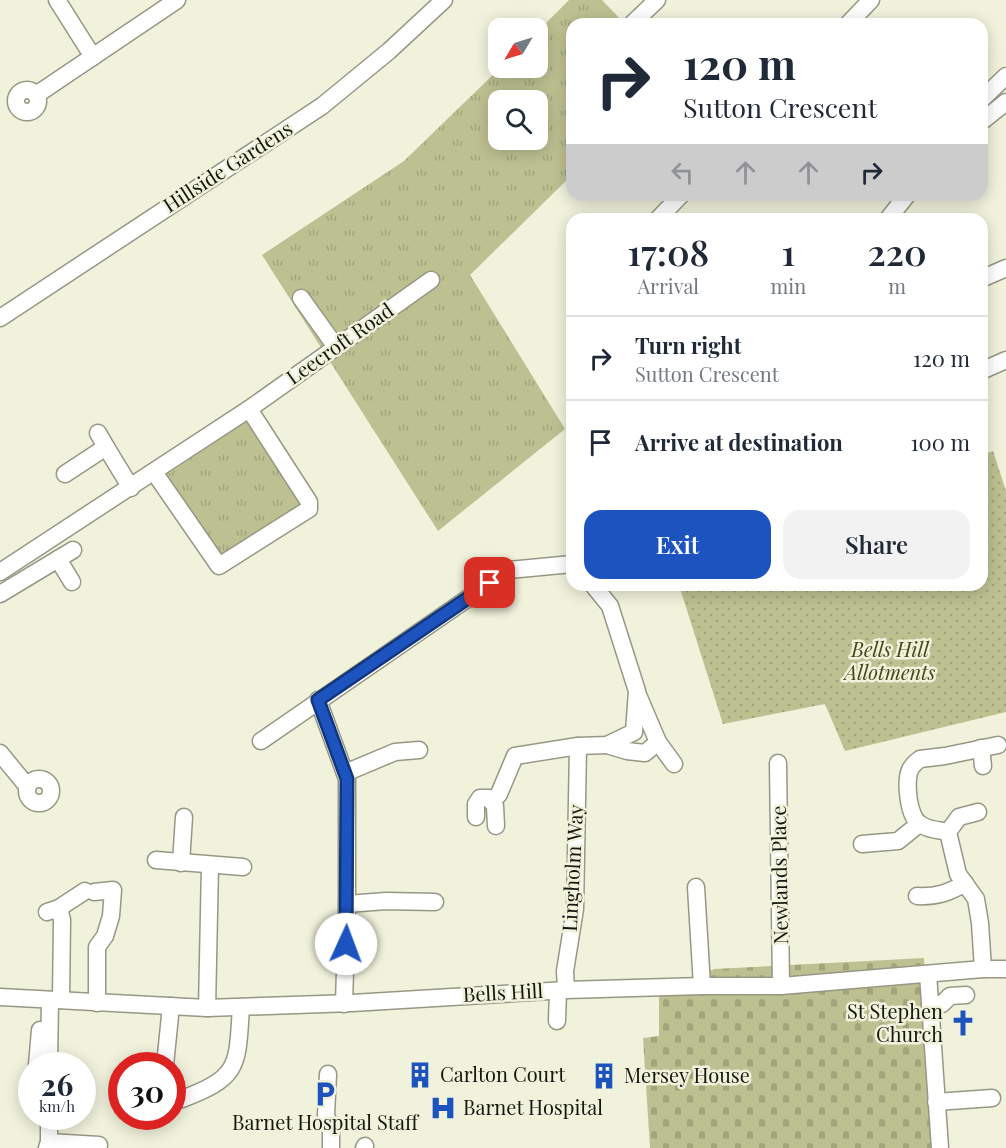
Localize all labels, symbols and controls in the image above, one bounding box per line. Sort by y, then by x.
north arrow [488,18,548,78]
map controls [488,18,548,150]
text: 120 m [683,35,796,91]
icon: right [584,42,662,120]
text: Sutton Crescent [683,89,877,125]
button: search [488,90,548,150]
street label: Hillside Gardens [157,114,297,218]
icon: left [666,156,699,189]
icon: ahead [729,156,762,189]
icon: ahead [792,156,825,189]
icon: right [855,156,888,189]
text: 17:08 [627,227,709,275]
text: 1 [782,227,795,275]
text: 220 [867,227,927,275]
text: Arrival [637,272,699,299]
text: min [771,272,806,299]
text: m [888,272,906,299]
street label: Leecroft Road [280,296,398,390]
text: Turn right [635,330,741,360]
icon: right [584,342,617,375]
text: 120 m [913,343,970,373]
text: Sutton Crescent [635,360,779,387]
icon: arrive [584,426,617,459]
text: Arrive at destination [635,427,843,457]
text: 100 m [910,427,970,457]
button: Exit [584,510,771,579]
button: Share [783,510,970,579]
pin [464,557,515,608]
icon: arrive [473,566,506,599]
park label: Bells Hill Allotments [843,635,936,685]
street label: Lingholm Way [555,804,588,932]
street label: Newlands Place [764,805,793,945]
position arrow [314,912,378,976]
street label: Bells Hill [462,976,544,1007]
place label: St Stephen Church [847,997,943,1047]
church icon: St Stephen Church [948,1008,978,1038]
speed limit sign: 30 [108,1052,186,1130]
building icon: Carlton Court [405,1060,435,1090]
place label: Carlton Court [440,1060,566,1087]
building icon: Mersey House [589,1061,619,1091]
place label: Mersey House [624,1061,750,1088]
text: 26 [41,1064,73,1104]
parking icon: Barnet Hospital Staff [310,1079,340,1109]
hospital icon: Barnet Hospital [428,1093,458,1123]
place label: Barnet Hospital [463,1093,603,1120]
text: km/h [39,1096,75,1116]
place label: Barnet Hospital Staff [232,1108,420,1135]

